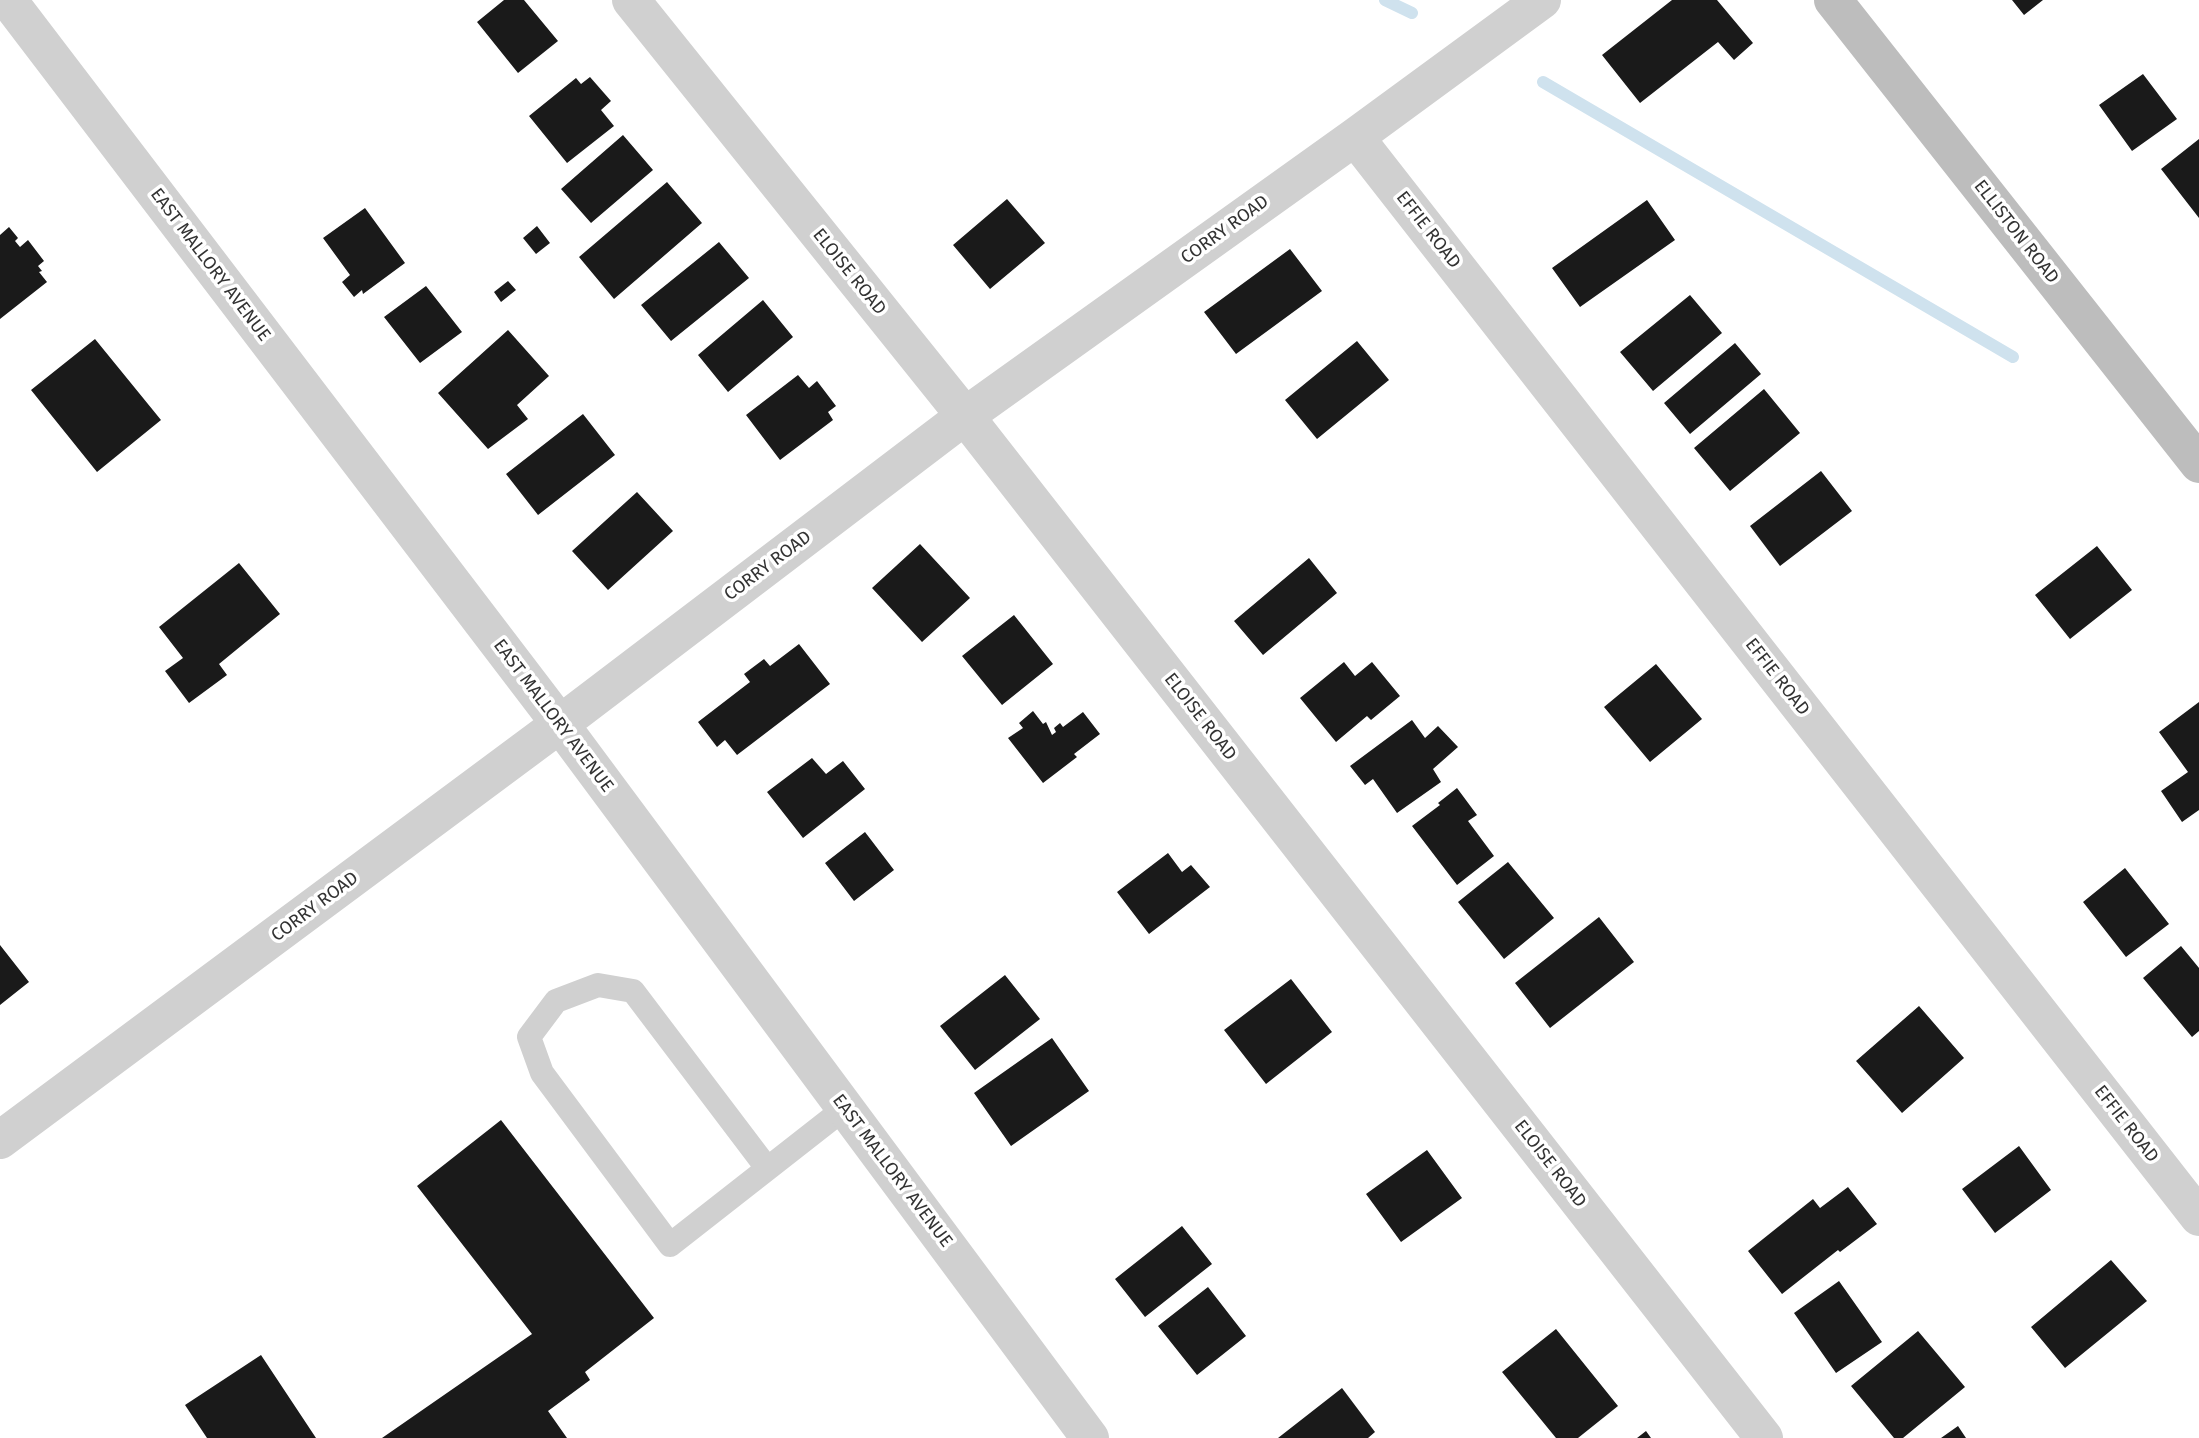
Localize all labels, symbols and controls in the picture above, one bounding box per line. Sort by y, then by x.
street label: ELLISTON ROAD [1969,176,2063,288]
street label: EAST MALLORY AVENUE [145,184,275,346]
street label: EFFIE ROAD [1391,187,1465,273]
street label: CORRY ROAD [1177,191,1273,269]
street label: ELOISE ROAD [808,225,890,319]
street label: CORRY ROAD [720,526,816,606]
street label: EFFIE ROAD [1740,634,1814,720]
street label: EAST MALLORY AVENUE [488,635,618,797]
street label: ELOISE ROAD [1159,669,1241,765]
street label: CORRY ROAD [267,867,363,947]
street label: EFFIE ROAD [2089,1081,2163,1167]
street label: EAST MALLORY AVENUE [827,1090,957,1252]
street label: ELOISE ROAD [1509,1116,1591,1212]

